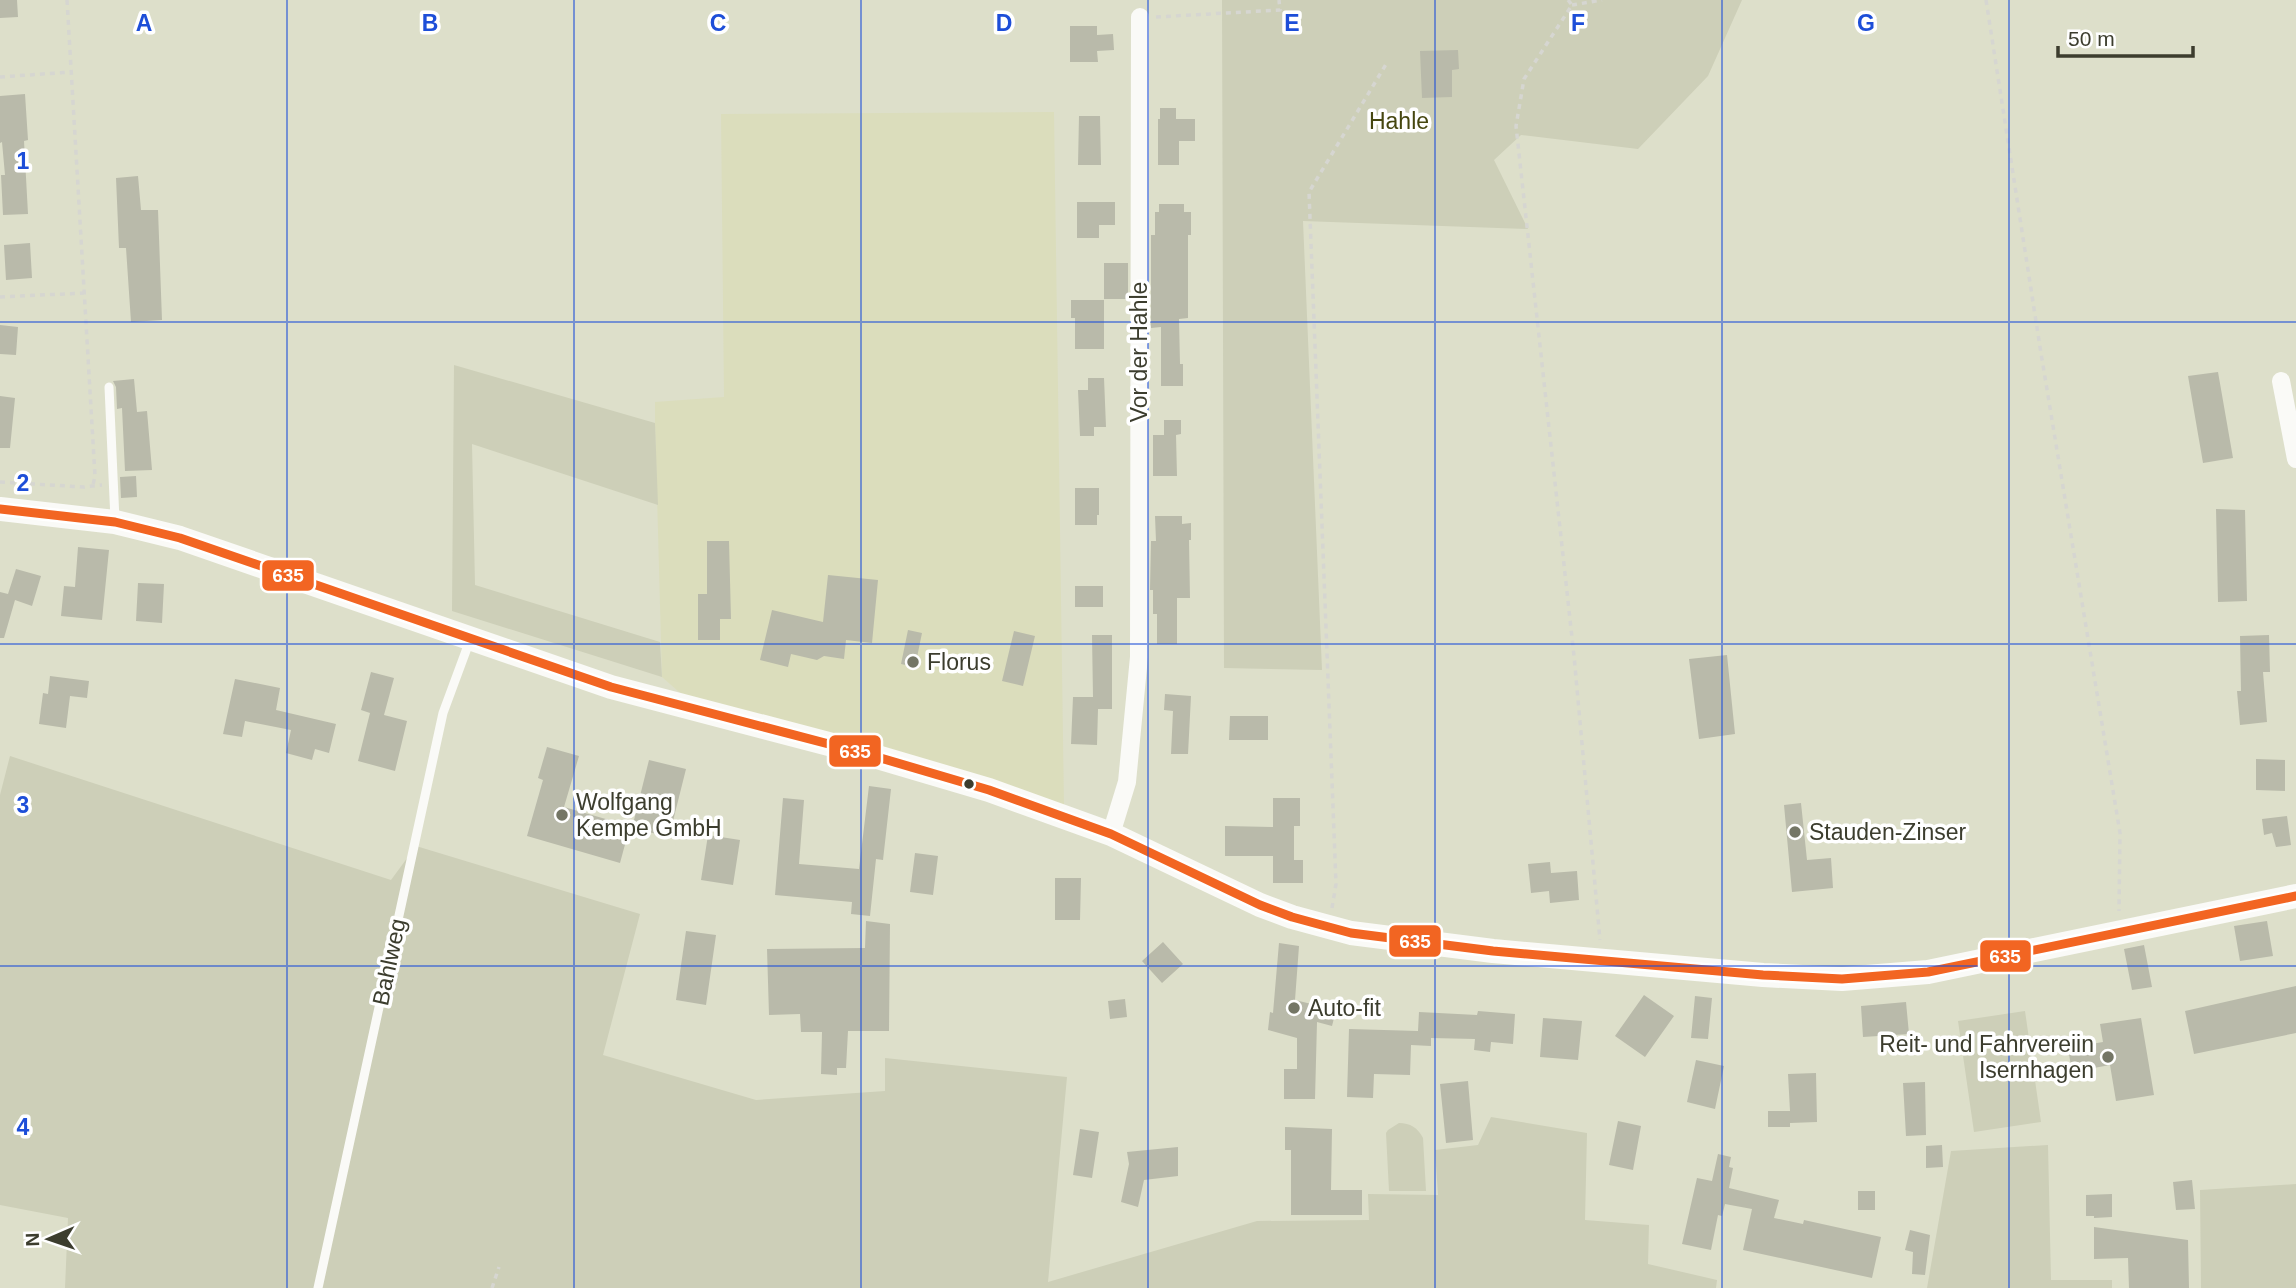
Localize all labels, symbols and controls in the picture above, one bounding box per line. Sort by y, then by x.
text: A [136,10,152,36]
text: B [422,10,438,36]
text: C [710,10,726,36]
text: D [996,10,1012,36]
text: E [1284,10,1300,36]
text: F [1571,10,1585,36]
text: G [1857,10,1875,36]
scale bar [2058,14,2193,58]
text: 50 m [2068,27,2115,50]
park label: Hahle [1369,108,1429,134]
text: 1 [17,148,30,174]
street label: Vor der Hahle [1126,282,1152,422]
text: 2 [17,470,29,496]
line badge: 635 [261,559,315,592]
text: 635 [272,565,304,586]
place label: Florus [927,649,991,675]
marker: Florus [905,654,921,670]
line badge: 635 [828,734,882,768]
text: 635 [839,741,871,762]
unlabelled marker [962,777,976,791]
place label: Wolfgang Kempe GmbH [576,789,722,841]
text: 3 [17,792,29,818]
marker: Wolfgang Kempe GmbH [554,807,570,823]
place label: Stauden-Zinser [1809,819,1967,845]
marker: Stauden-Zinser [1787,824,1803,840]
street label: Bahlweg [367,916,411,1008]
line badge: 635 [1388,924,1442,958]
text: 635 [1399,931,1431,952]
line badge: 635 [1979,939,2032,973]
text: 635 [1989,946,2021,967]
place label: Auto-fit [1308,995,1381,1021]
marker: Auto-fit [1286,1000,1302,1016]
place label: Reit- und Fahrvereiin Isernhagen [1879,1031,2094,1083]
marker: Reit- und Fahrvereiin Isernhagen [2100,1049,2116,1065]
text: 4 [17,1114,30,1140]
north arrow [14,1204,84,1274]
text: N [22,1232,43,1247]

